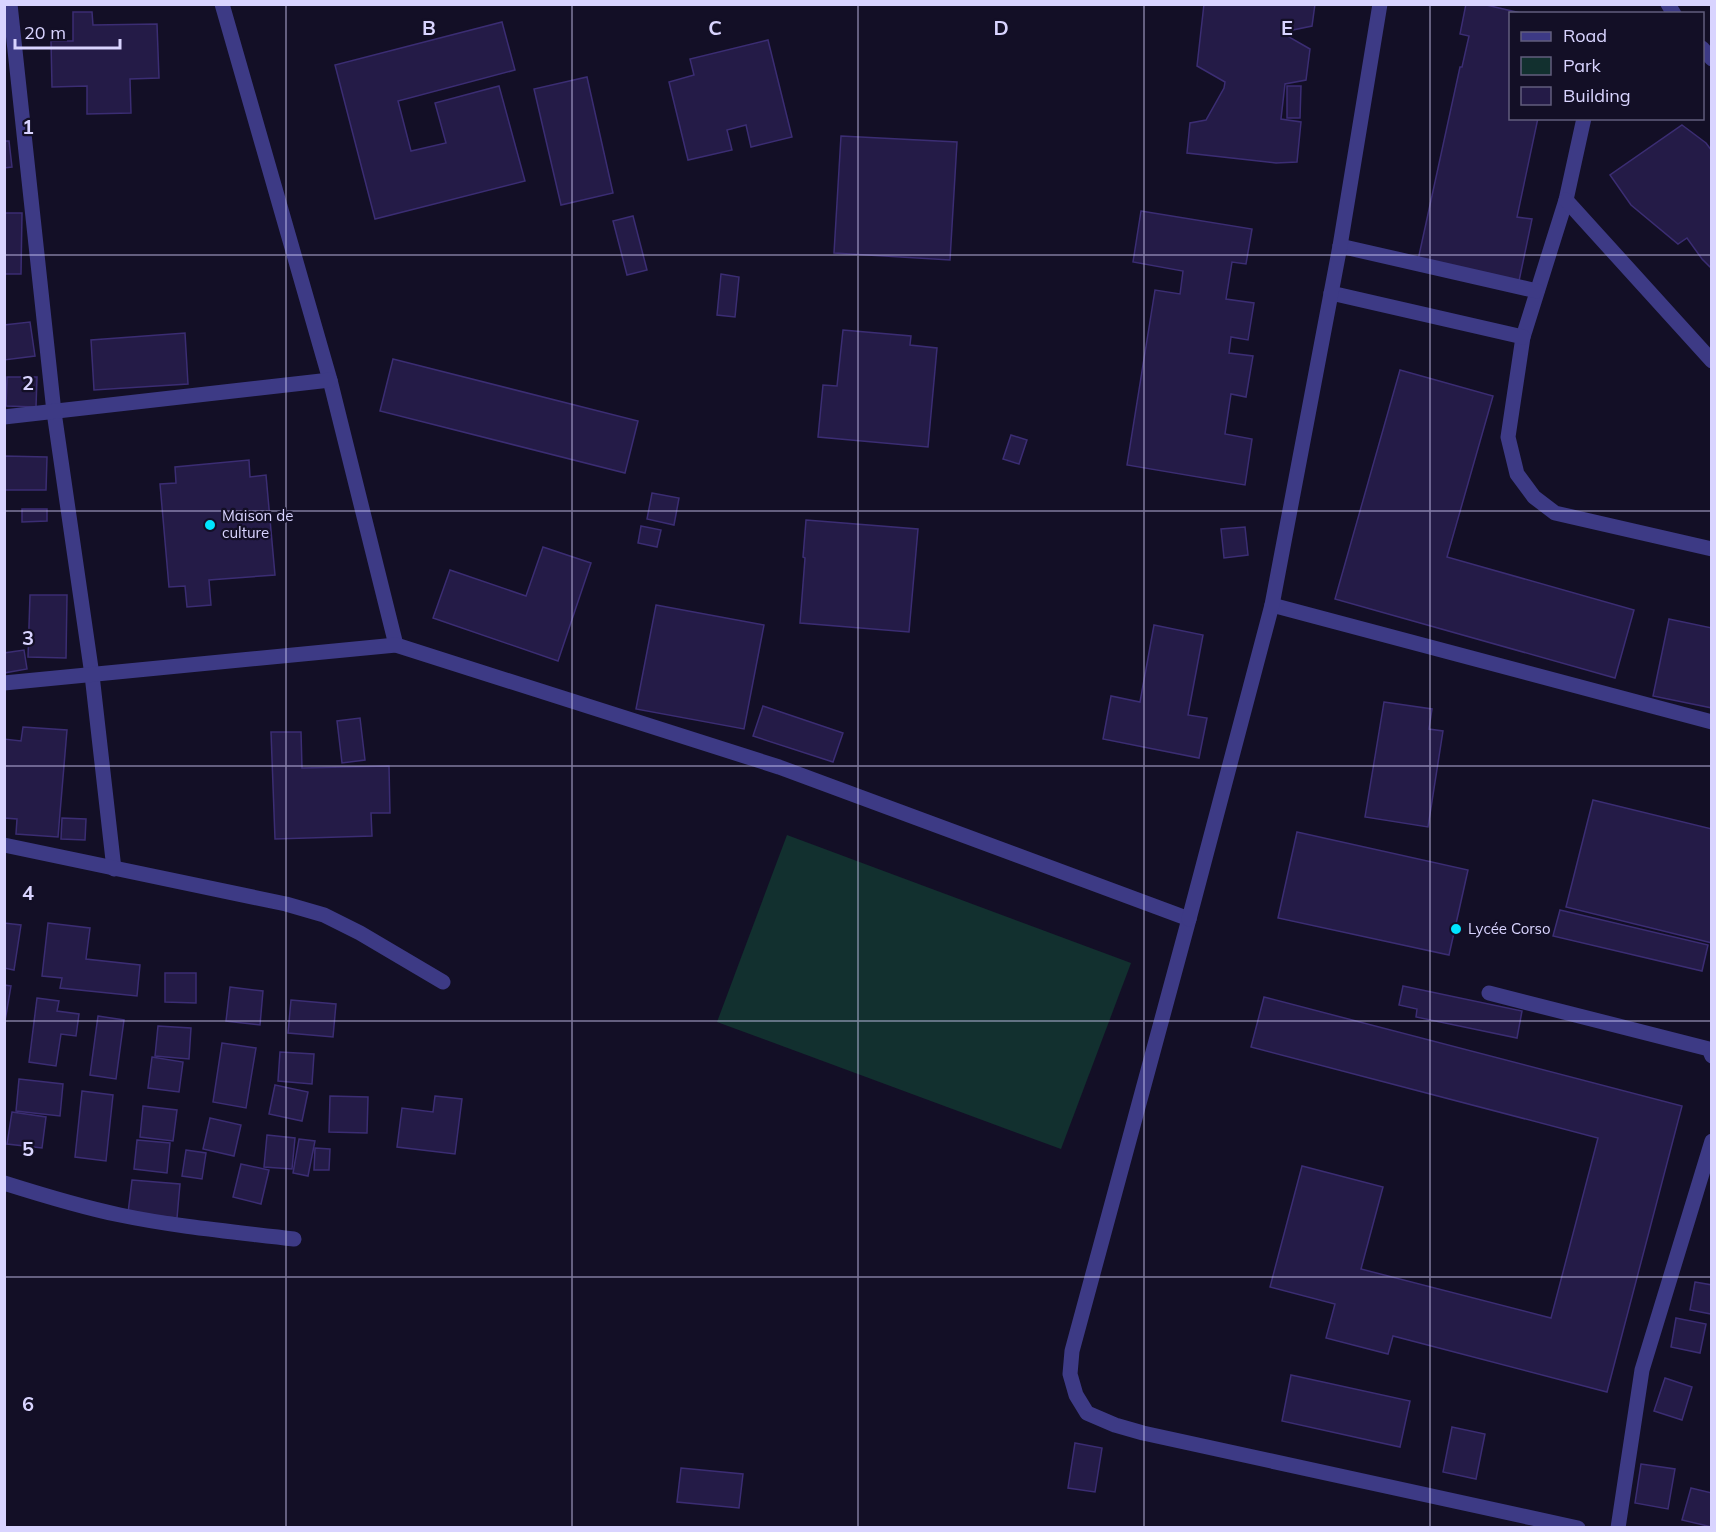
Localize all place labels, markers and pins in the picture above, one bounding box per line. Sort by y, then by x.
place label: Maison de culture [222,506,293,542]
marker: Maison de culture [203,518,217,532]
place label: Lycée Corso [1468,919,1551,938]
marker: Lycée Corso [1449,922,1463,936]

